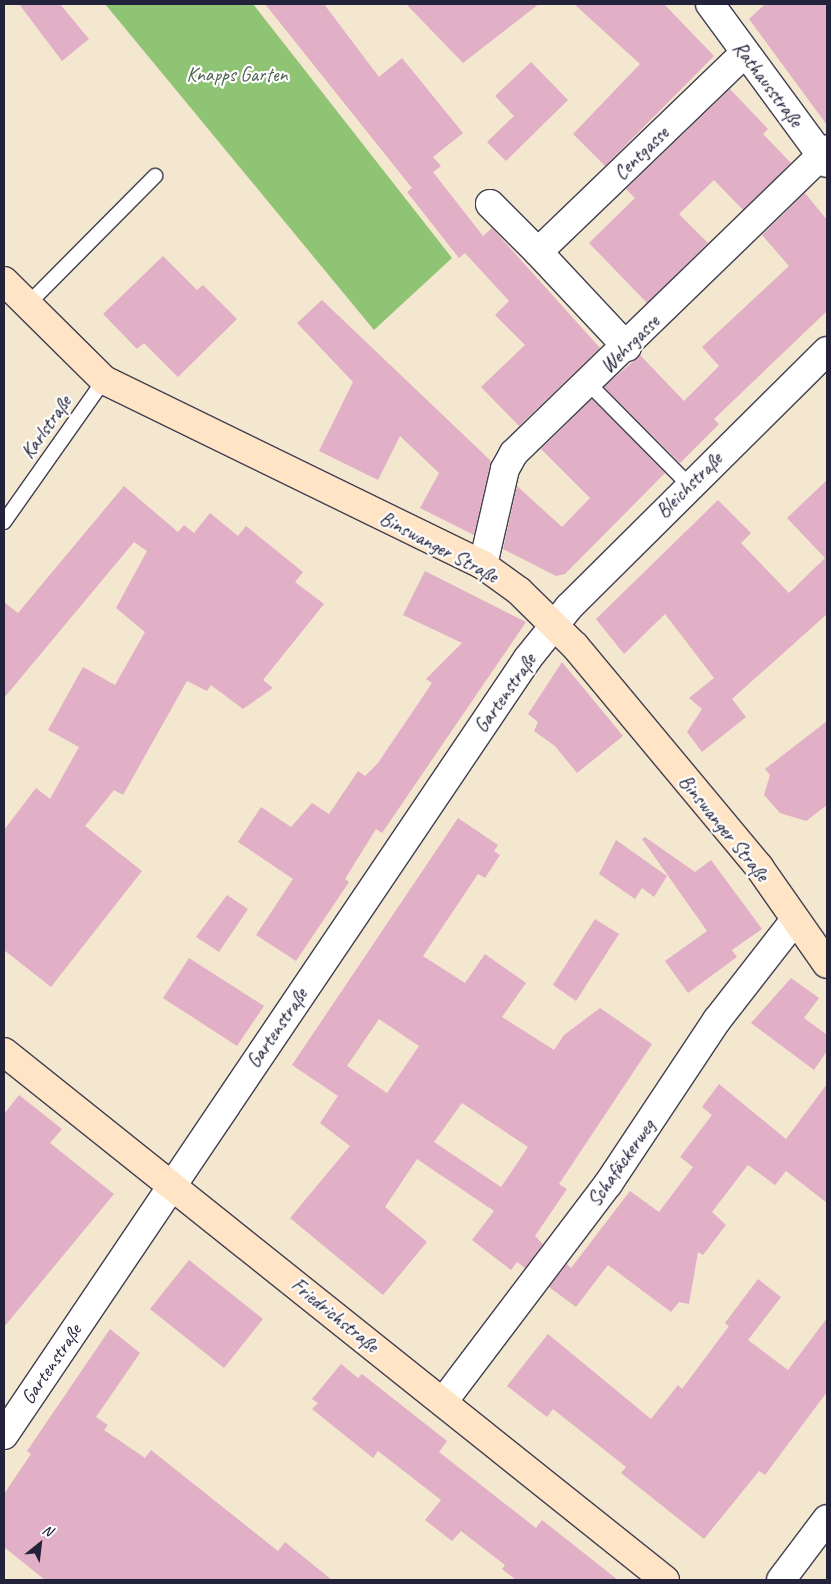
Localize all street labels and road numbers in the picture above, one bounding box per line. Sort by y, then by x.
street label: Rathausstraße [728,36,808,132]
street label: Centgasse [609,121,673,185]
street label: Wehrgasse [596,310,664,378]
street label: Karlstraße [16,391,76,463]
street label: Bleichstraße [651,447,727,523]
street label: Binswanger Straße [376,506,502,588]
street label: Gartenstraße [469,649,541,737]
street label: Binswanger Straße [674,770,774,886]
street label: Gartenstraße [242,984,312,1072]
street label: Schafäckerweg [582,1115,660,1211]
street label: Friedrichstraße [287,1273,383,1357]
street label: Gartenstraße [16,1320,86,1408]

